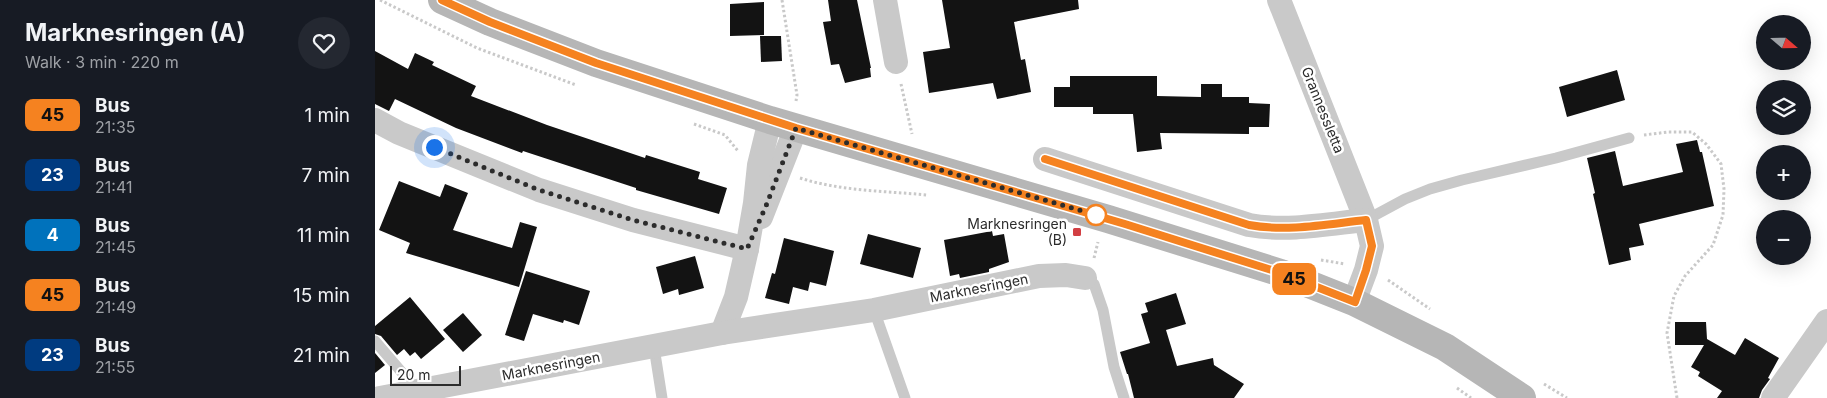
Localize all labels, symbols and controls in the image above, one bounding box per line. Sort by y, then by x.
north arrow [1756,15,1811,70]
map controls [1756,15,1811,265]
button: heart [298,17,350,69]
text: Marknesringen (A) [25,18,246,47]
text: Walk · 3 min · 220 m [25,52,179,72]
street label: Grannessletta [1298,64,1348,155]
button: layers [1756,80,1811,135]
text: Bus [95,94,130,117]
text: 45 [41,104,64,125]
text: 1 min [304,104,350,127]
text: 21:35 [95,117,135,137]
your location [422,135,447,160]
button: + [1756,145,1811,200]
text: Bus [95,154,130,177]
text: 23 [41,164,64,185]
text: 7 min [301,164,350,187]
text: 21:41 [95,177,132,197]
unlabelled marker [1085,204,1107,226]
button: − [1756,210,1811,265]
text: Bus [95,214,130,237]
place label: Marknesringen (B) [967,215,1067,248]
text: 4 [46,224,59,245]
text: 11 min [297,224,350,247]
marker: Marknesringen (B) [1071,226,1083,238]
text: 21:45 [95,237,136,257]
line badge: 45 [1271,263,1317,295]
text: 45 [1282,268,1306,289]
street label: Marknesringen [928,270,1029,305]
text: Bus [95,274,130,297]
text: 45 [41,284,64,305]
text: 15 min [293,284,350,307]
text: 21:49 [95,297,136,317]
text: Bus [95,334,130,357]
text: 23 [41,344,64,365]
text: 21 min [293,344,350,367]
street label: Marknesringen [500,348,601,383]
text: 21:55 [95,357,135,377]
scale bar [390,363,461,386]
text: 20 m [397,366,431,383]

